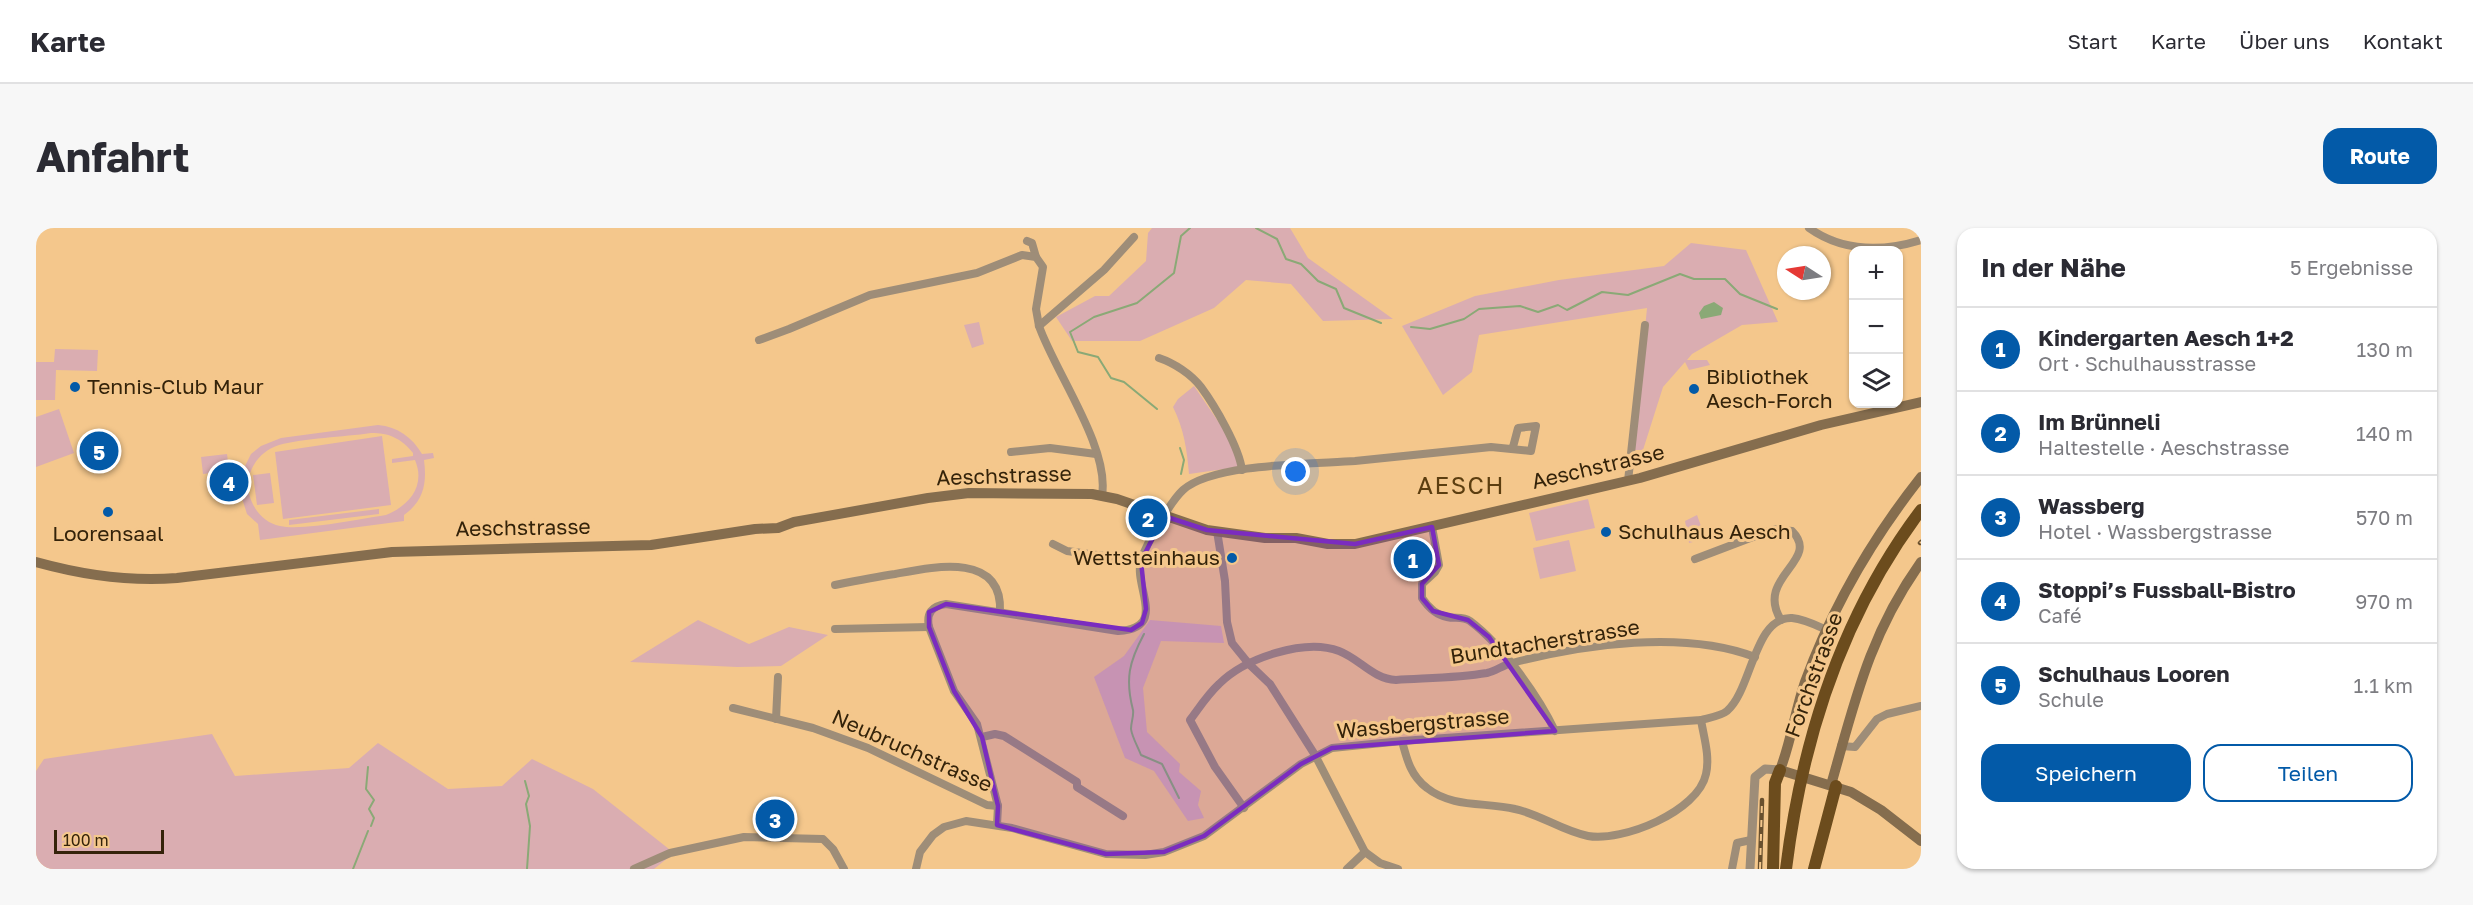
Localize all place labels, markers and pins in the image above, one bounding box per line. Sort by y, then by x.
place label: Bibliothek Aesch-Forch [1706,363,1833,413]
place label: Tennis-Club Maur [87,373,264,399]
marker: Tennis-Club Maur [68,380,82,394]
marker: Bibliothek Aesch-Forch [1687,382,1701,396]
pin: 5 [80,428,118,474]
pin: 4 [210,460,248,504]
pin: 2 [1128,496,1168,540]
marker: Loorensaal [101,505,115,519]
place label: Schulhaus Aesch [1618,518,1791,544]
place label: Loorensaal [52,520,164,546]
marker: Schulhaus Aesch [1599,525,1613,539]
pin: 1 [1394,536,1432,582]
place label: Wettsteinhaus [1073,544,1220,570]
marker: Wettsteinhaus [1225,551,1239,565]
pin: 3 [756,796,794,842]

